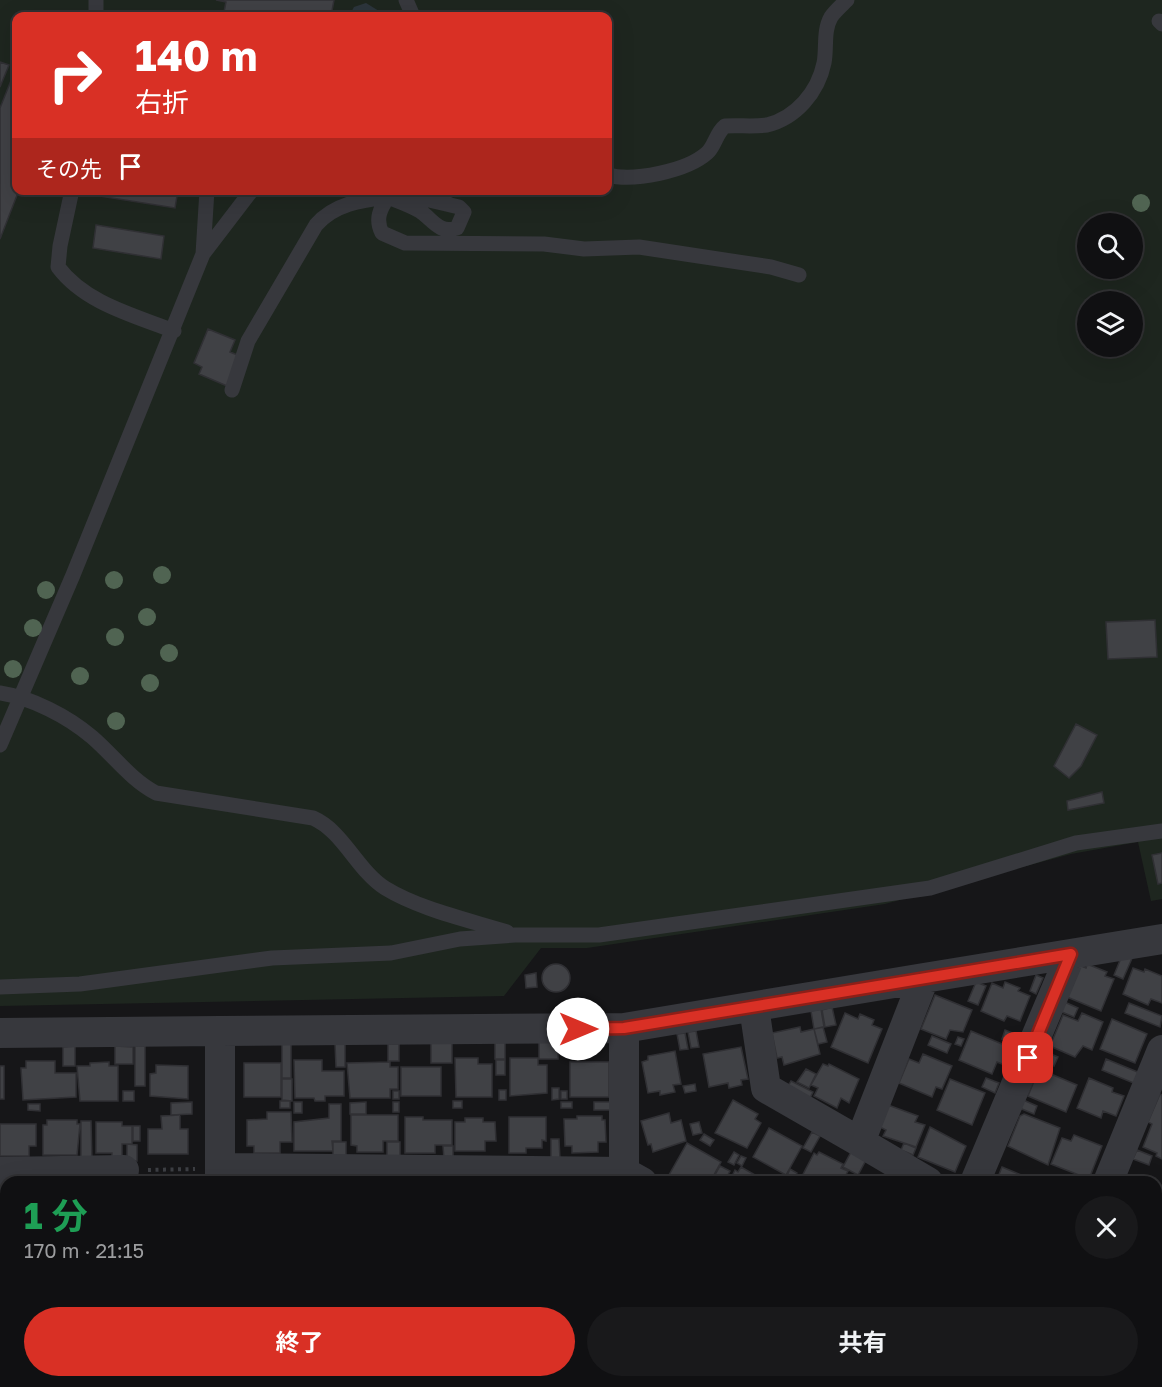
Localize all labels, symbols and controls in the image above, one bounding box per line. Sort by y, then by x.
text: 140 m [135,30,257,80]
icon: right [36,36,114,114]
text: 右折 [135,86,189,118]
icon: arrive [114,150,147,183]
text: その先 [36,155,102,182]
map controls [1077,213,1143,357]
button: search [1077,213,1143,279]
button: layers [1077,291,1143,357]
position arrow [546,997,610,1061]
pin [1002,1032,1053,1083]
icon: arrive [1011,1041,1044,1074]
text: 1 分 [24,1194,88,1237]
button: close [1075,1196,1138,1259]
text: 170 m · 21:15 [24,1238,144,1262]
button: 終了 [24,1307,575,1376]
button: 共有 [587,1307,1138,1376]

